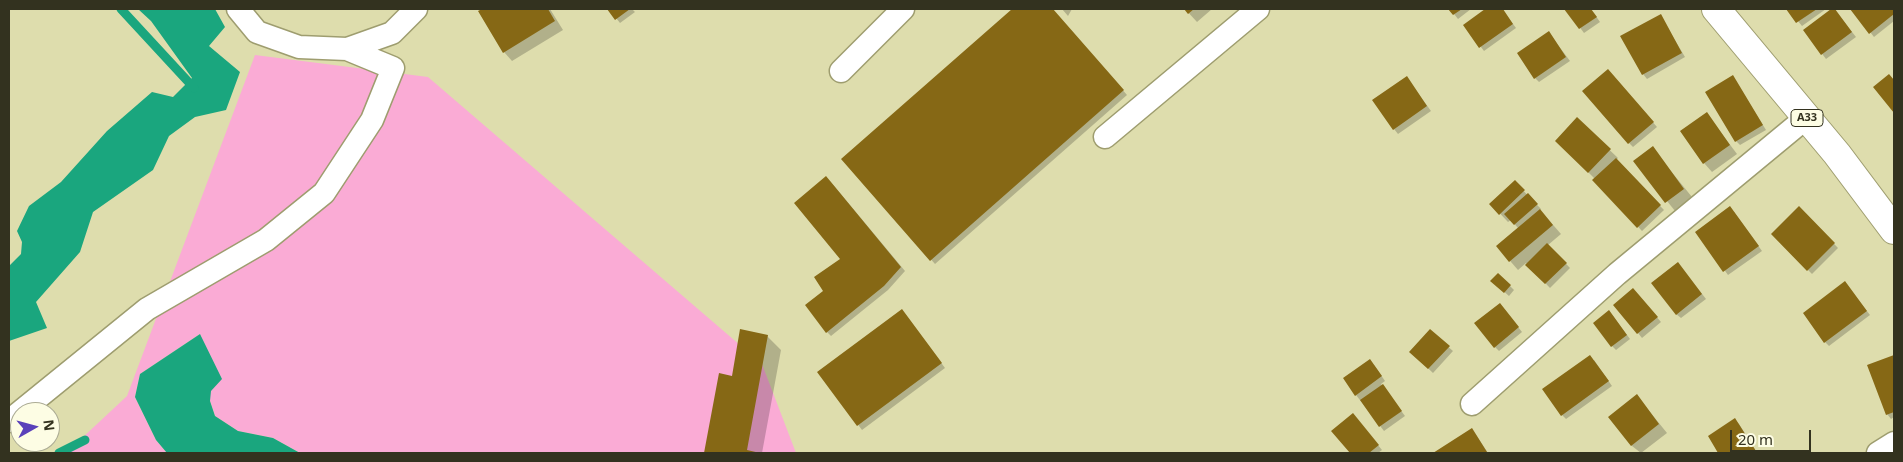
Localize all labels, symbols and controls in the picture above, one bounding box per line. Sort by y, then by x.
road number: A33 [1791,110,1823,126]
north arrow [10,402,60,452]
text: N [39,418,60,432]
scale bar [1733,420,1814,452]
text: 20 m [1738,429,1773,449]

